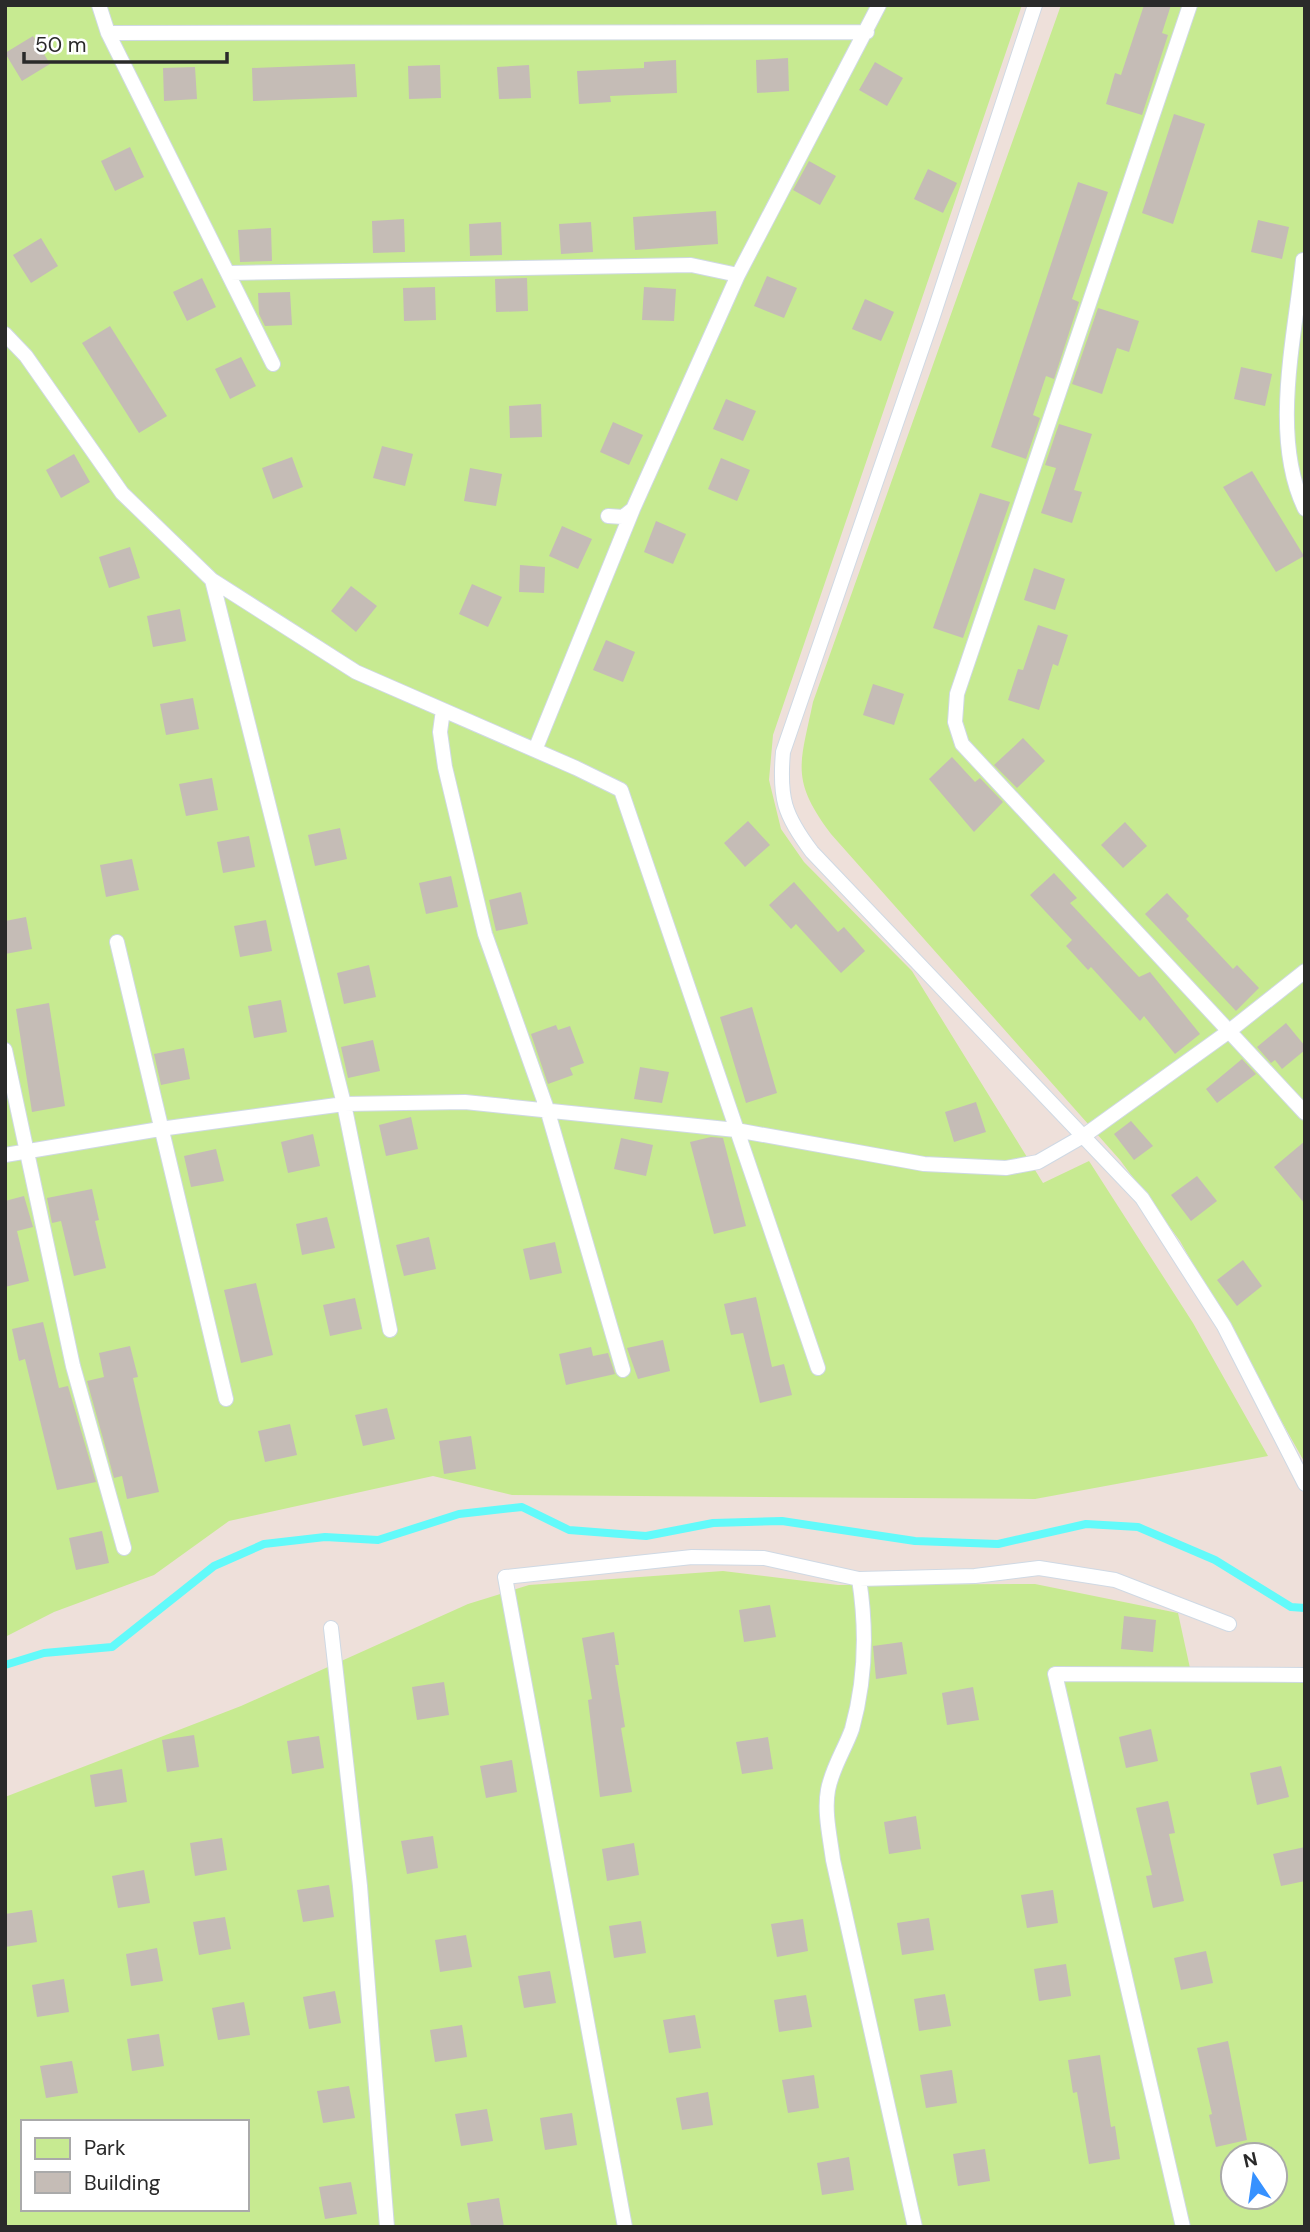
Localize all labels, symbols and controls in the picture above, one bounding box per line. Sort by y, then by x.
scale bar [24,21,228,65]
text: 50 m [35,31,86,59]
legend [21,2120,248,2211]
text: Park [84,2134,126,2162]
north arrow [1219,2141,1289,2211]
text: N [1241,2146,1260,2174]
text: Building [84,2169,161,2197]

